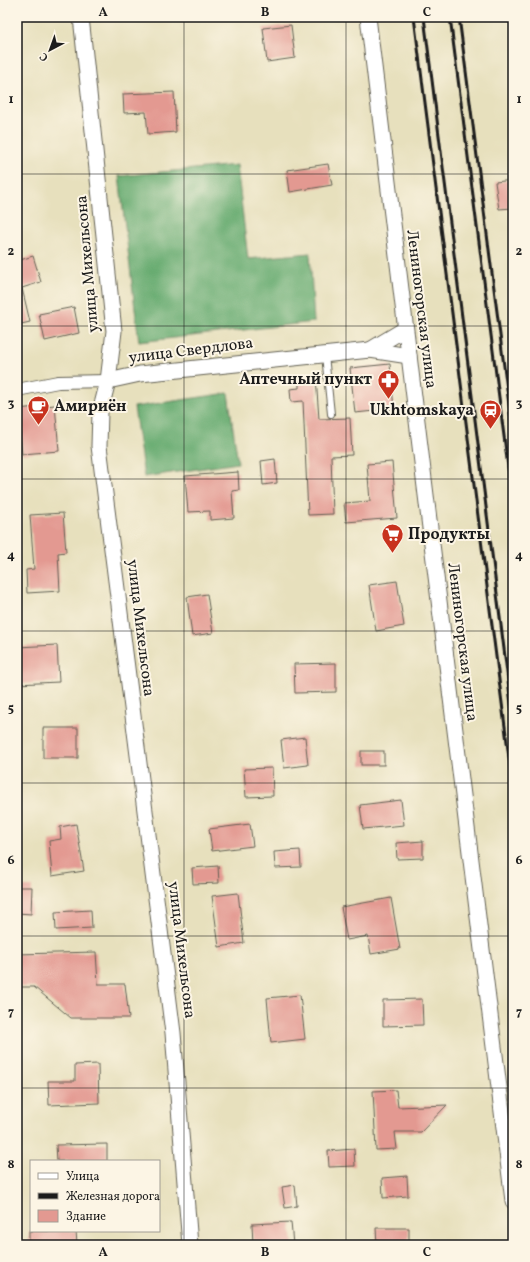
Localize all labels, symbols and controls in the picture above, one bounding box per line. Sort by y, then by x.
text: A [98,4,108,22]
text: B [261,4,270,22]
text: C [423,4,431,22]
north arrow [30,30,70,70]
text: С [37,48,52,64]
text: 1 [8,91,14,109]
text: 1 [516,91,522,109]
street label: улица Михельсона [71,194,105,334]
street label: Лениногорская улица [400,228,442,390]
text: 2 [8,243,15,261]
text: 2 [516,243,523,261]
street label: улица Свердлова [127,332,255,370]
pharmacy icon: Аптечный пункт [375,367,401,400]
place label: Аптечный пункт [239,369,372,391]
cafe icon: Амириён [25,394,51,427]
text: 3 [8,395,15,413]
text: 3 [516,395,523,413]
place label: Амириён [54,396,127,418]
station icon: Ukhtomskaya [477,398,503,431]
place label: Ukhtomskaya [370,400,474,422]
supermarket icon: Продукты [380,522,406,555]
place label: Продукты [408,524,490,546]
text: 4 [7,547,15,565]
text: 4 [515,547,523,565]
street label: улица Михельсона [121,558,159,698]
street label: Лениногорская улица [441,561,483,723]
text: 5 [8,700,14,718]
text: 5 [516,700,522,718]
text: 6 [7,852,15,870]
text: 6 [515,852,523,870]
street label: улица Михельсона [162,880,200,1020]
text: 7 [8,1004,14,1022]
text: 7 [516,1004,522,1022]
text: 8 [7,1156,15,1174]
text: 8 [515,1156,523,1174]
legend [30,1160,160,1232]
text: Улица [66,1169,99,1185]
text: Железная дорога [66,1189,160,1205]
text: Здание [66,1209,106,1225]
text: A [98,1244,108,1262]
text: B [261,1244,270,1262]
text: C [423,1244,431,1262]

